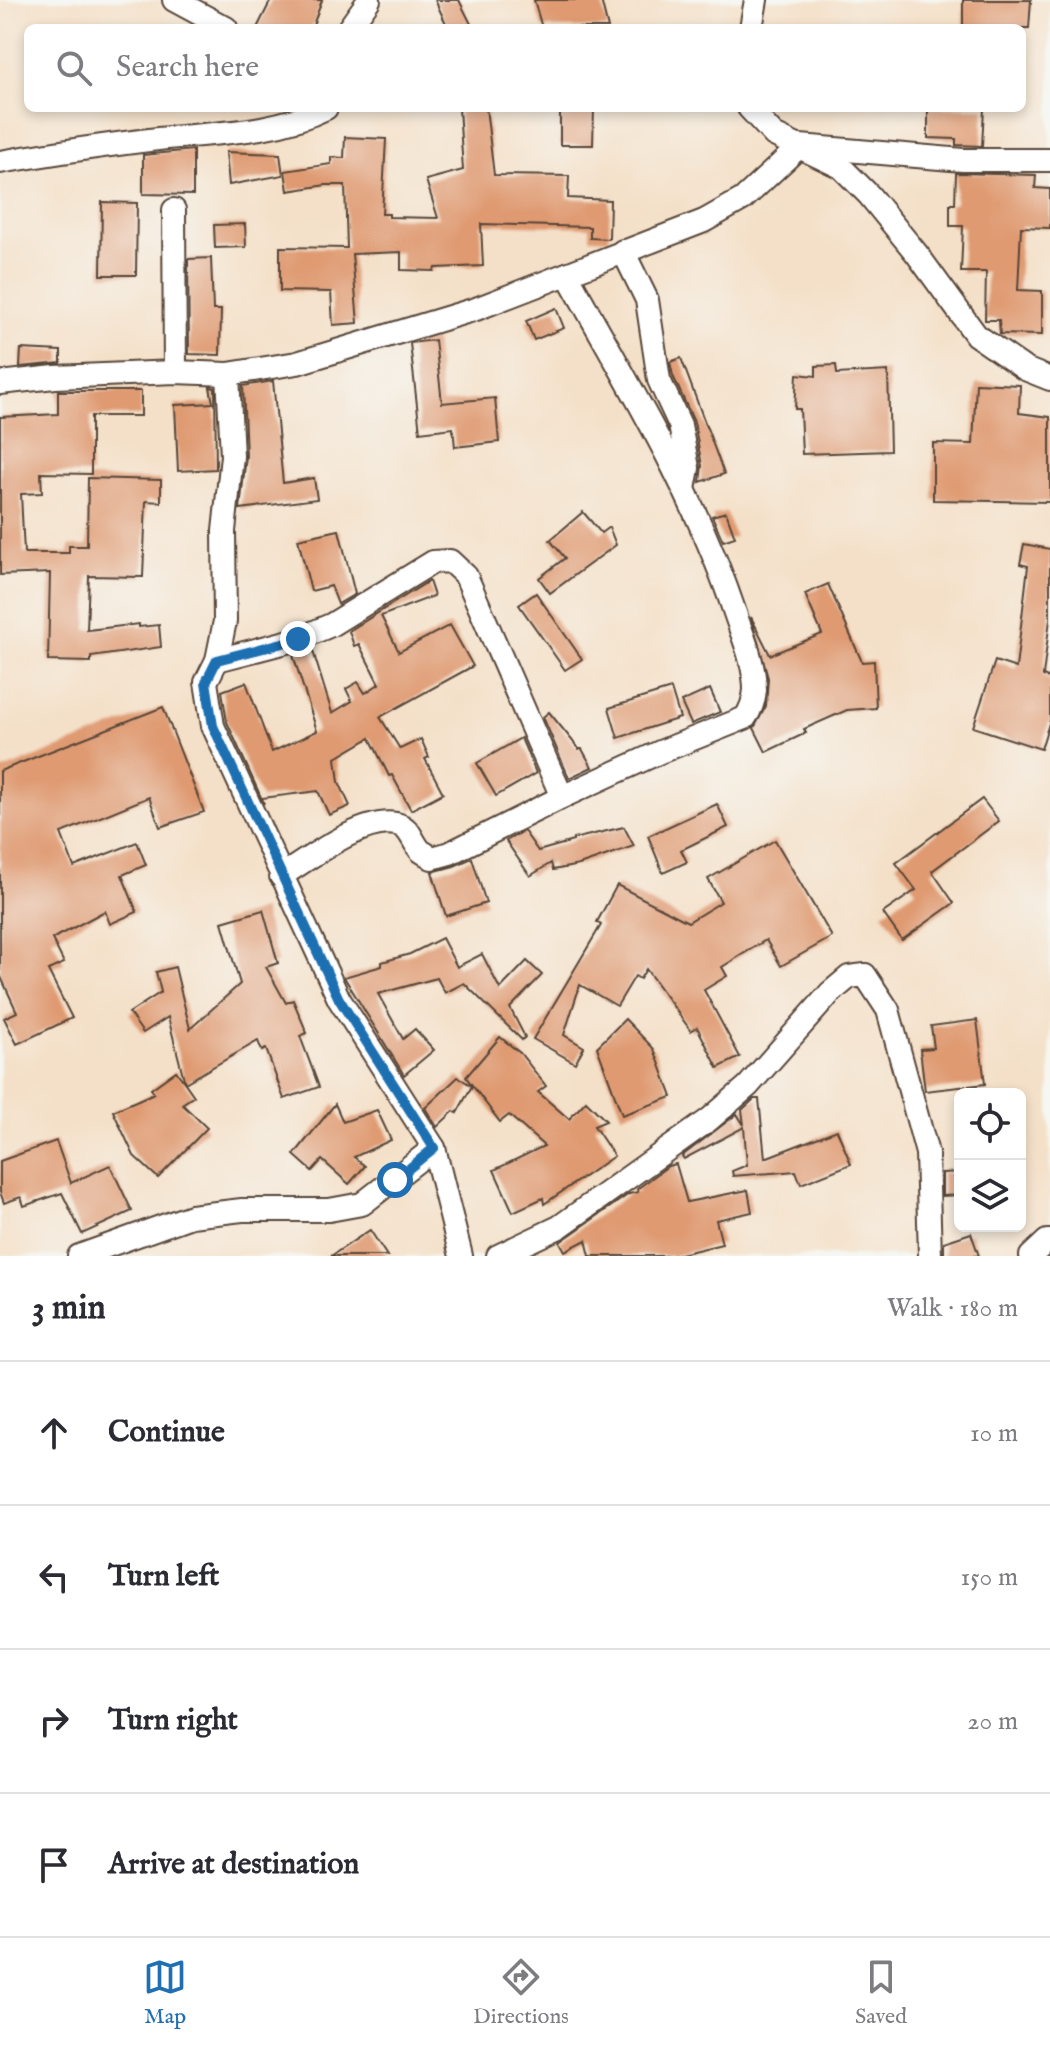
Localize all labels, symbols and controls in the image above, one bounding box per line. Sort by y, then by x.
search box [24,24,1026,112]
icon: search [52,46,96,90]
text: Search here [116,49,259,87]
route end [280,621,316,657]
map controls [954,1088,1026,1232]
button: locate [954,1088,1026,1160]
button: layers [954,1160,1026,1232]
route start [377,1162,413,1198]
text: 3 min [32,1287,106,1330]
text: Walk · 180 m [887,1292,1018,1325]
icon: ahead [32,1411,76,1455]
text: Continue [108,1414,225,1452]
text: 10 m [970,1417,1018,1450]
icon: left [32,1555,76,1599]
text: Turn left [108,1558,219,1596]
text: 150 m [960,1561,1018,1594]
icon: right [32,1699,76,1743]
text: Turn right [108,1702,238,1740]
text: 20 m [967,1705,1018,1738]
icon: arrive [32,1843,76,1887]
text: Arrive at destination [108,1846,359,1884]
tab: Map [143,1955,187,2031]
tab: Directions [473,1955,569,2031]
tab: Saved [855,1955,907,2031]

